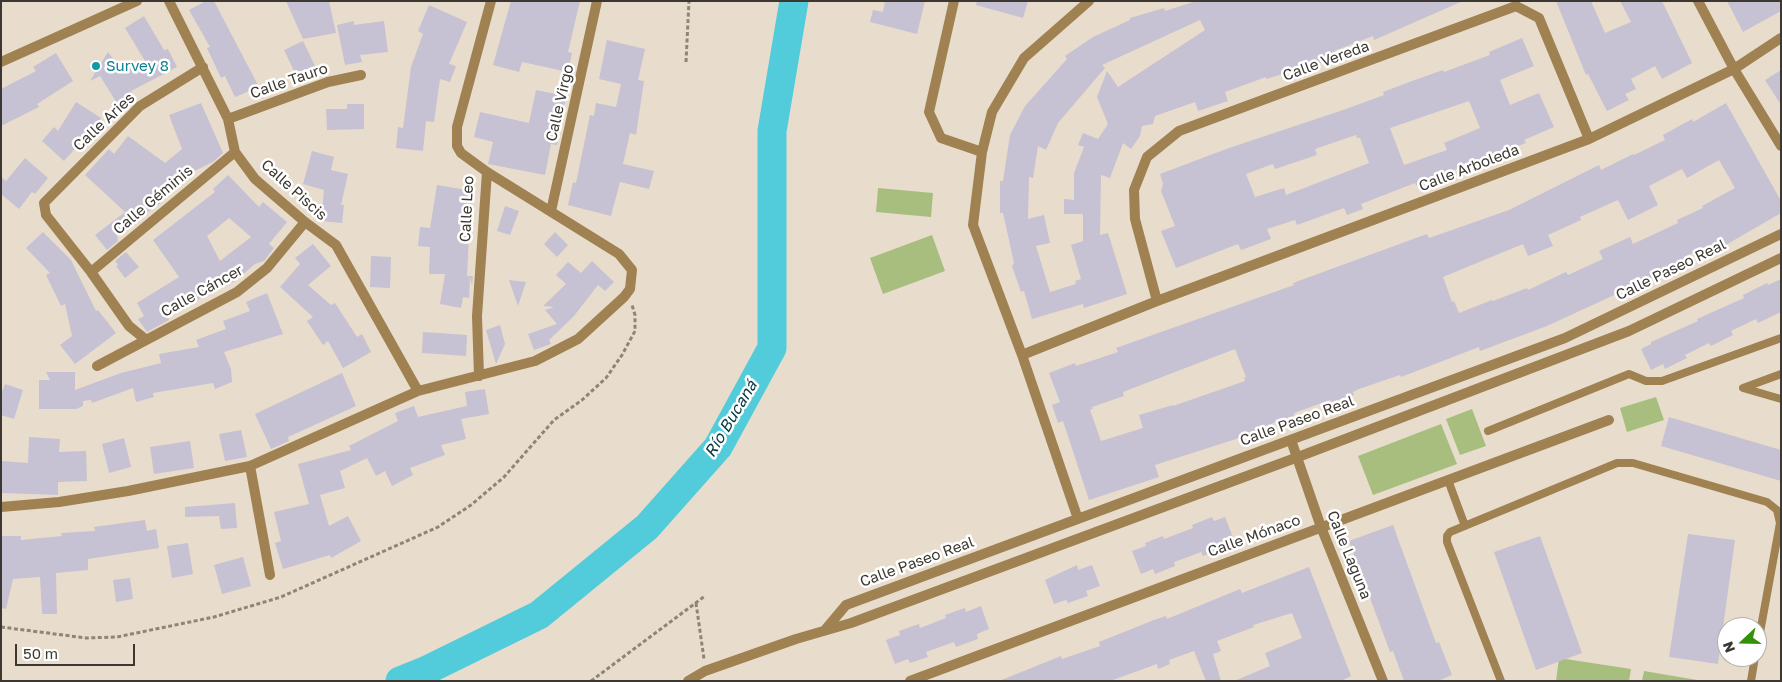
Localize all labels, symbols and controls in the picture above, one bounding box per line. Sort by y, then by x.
street label: Calle Vereda [1280,37,1372,85]
place label: Survey 8 [106,57,169,75]
street label: Calle Tauro [248,59,330,103]
marker: Survey 8 [90,60,102,72]
street label: Calle Virgo [542,63,578,143]
street label: Calle Aries [70,89,138,155]
street label: Calle Arboleda [1416,141,1522,195]
street label: Calle Piscis [257,156,331,224]
street label: Calle Géminis [110,161,196,239]
street label: Calle Leo [456,175,478,243]
street label: Calle Paseo Real [1613,236,1729,304]
street label: Calle Cáncer [158,261,246,321]
water label: Río Bucaná [701,377,761,461]
street label: Calle Paseo Real [1237,392,1357,450]
street label: Calle Laguna [1323,508,1375,602]
street label: Calle Mónaco [1205,511,1303,561]
street label: Calle Paseo Real [857,533,977,591]
north arrow [1717,617,1767,667]
scale bar [18,634,138,666]
text: N [1719,639,1738,655]
text: 50 m [23,644,58,662]

